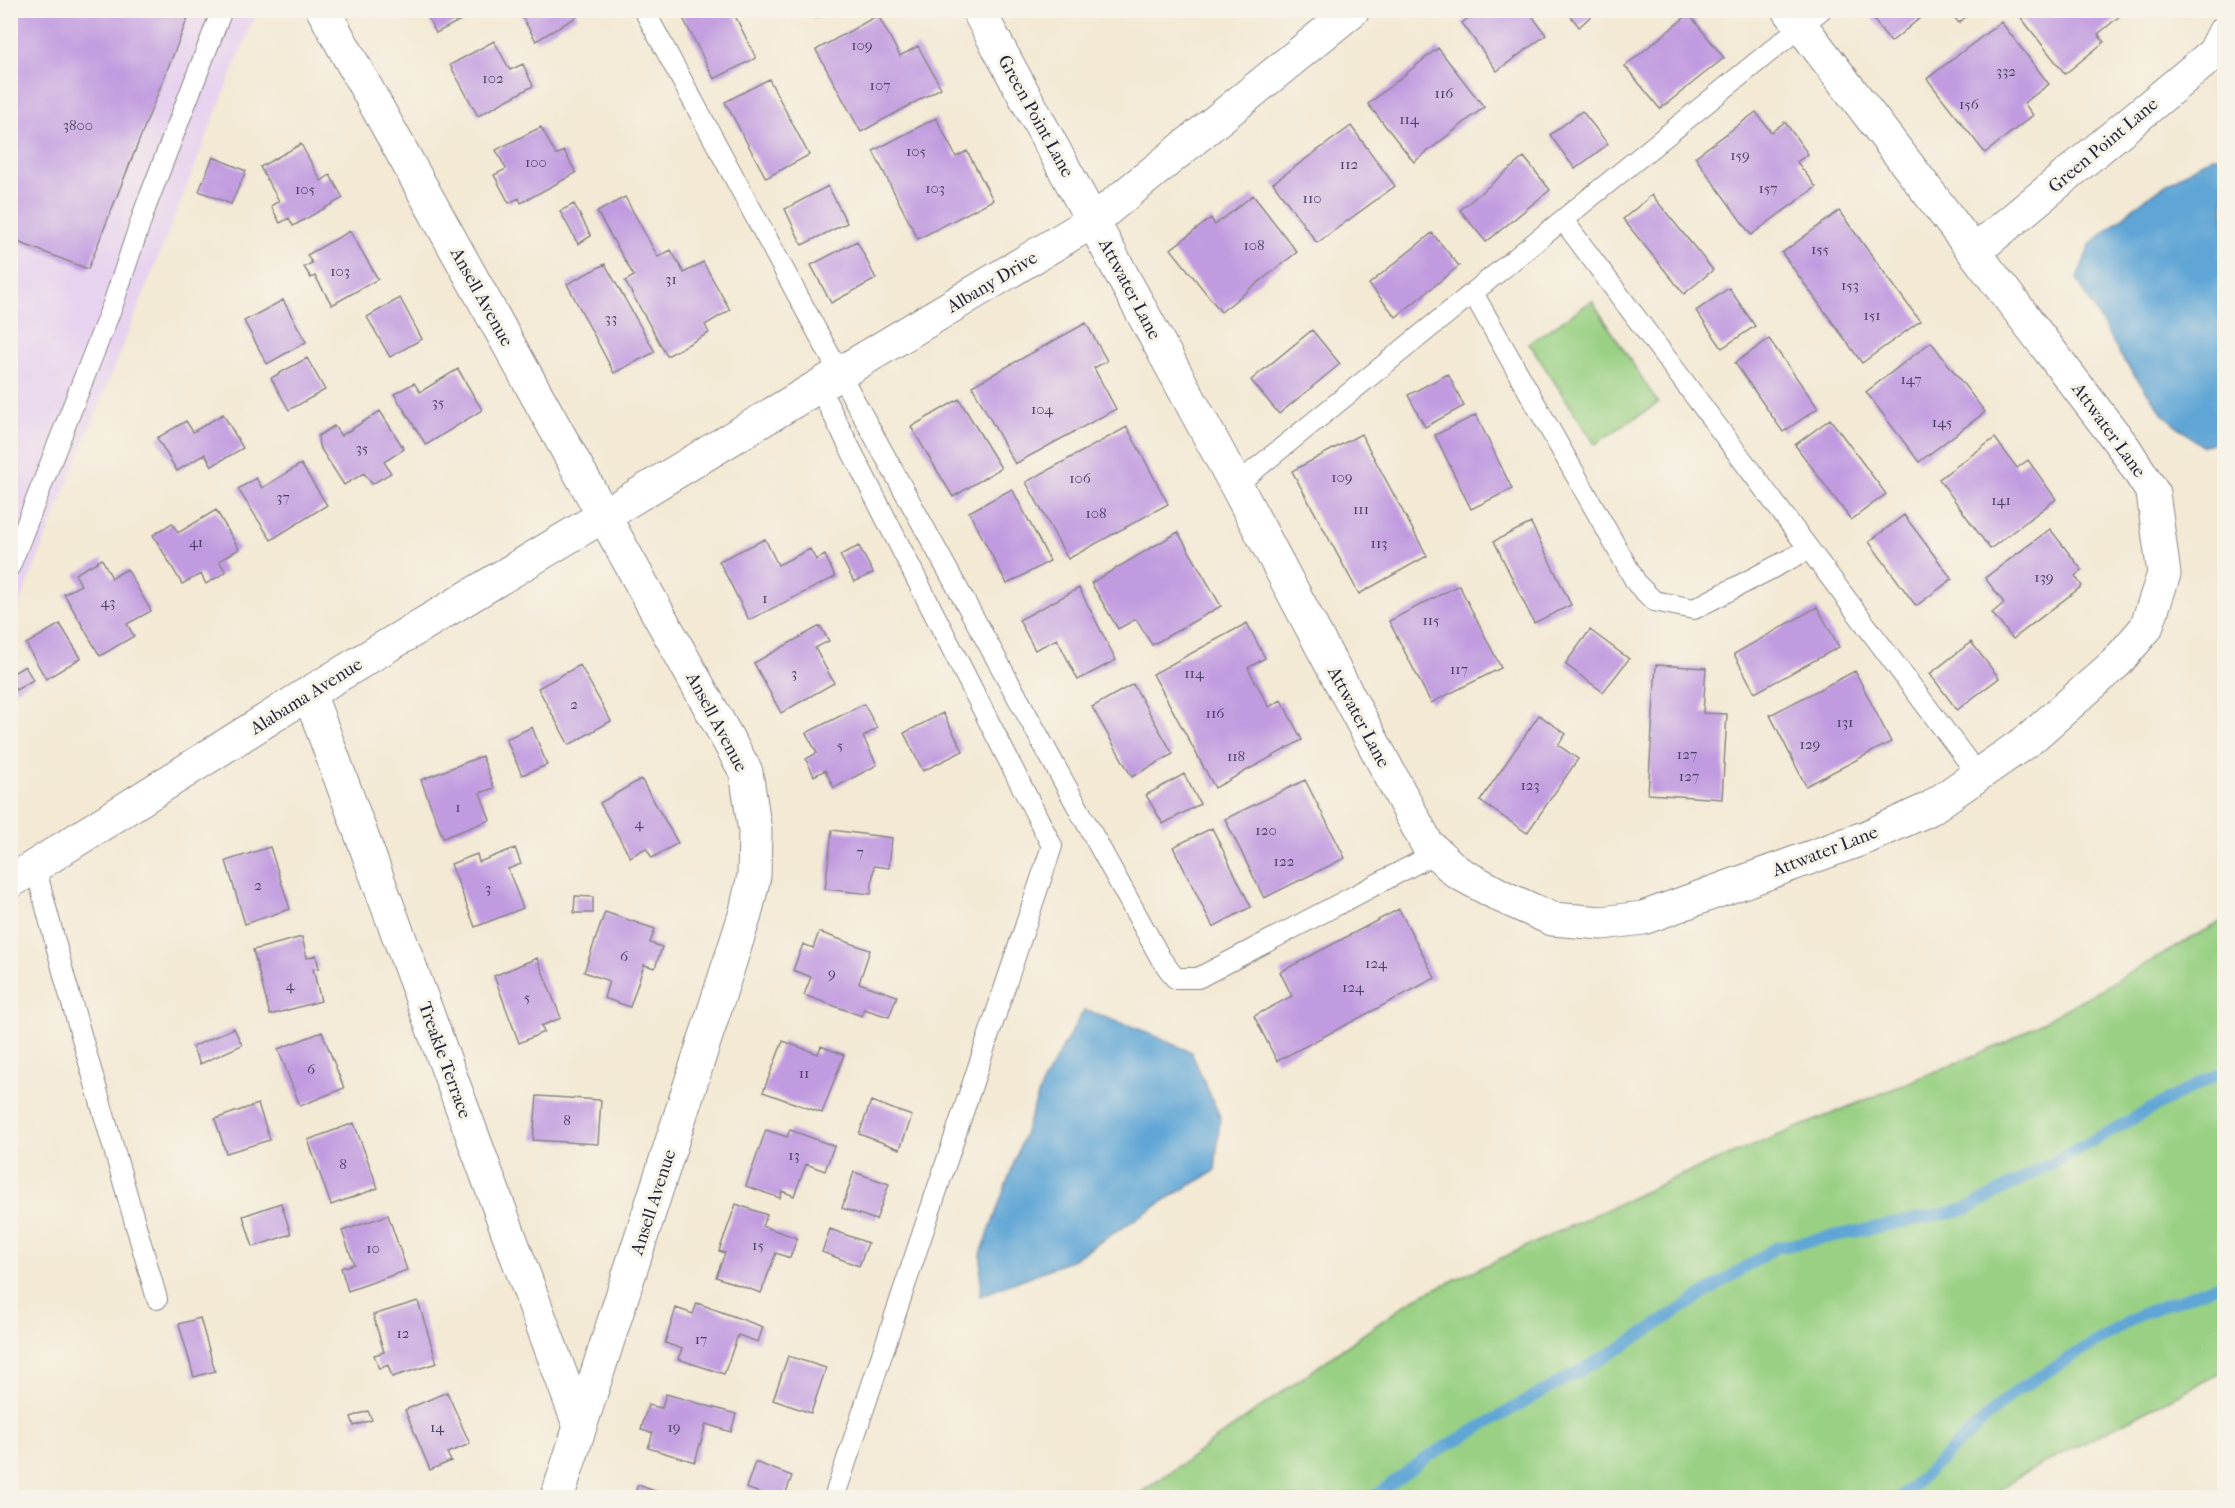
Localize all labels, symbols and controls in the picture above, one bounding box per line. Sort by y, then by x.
house number: 109 [851,36,873,54]
street label: Green Point Lane [993,52,1078,181]
house number: 332 [1996,62,2016,80]
house number: 102 [482,69,504,87]
house number: 107 [870,76,890,94]
house number: 116 [1435,84,1454,102]
street label: Green Point Lane [2044,93,2162,197]
house number: 156 [1959,95,1980,113]
house number: 114 [1399,110,1420,128]
house number: 3800 [63,116,93,134]
house number: 105 [906,142,926,160]
house number: 159 [1730,146,1750,164]
house number: 100 [525,153,547,171]
house number: 112 [1340,155,1358,173]
house number: 103 [925,179,945,197]
house number: 157 [1758,179,1778,197]
house number: 105 [295,180,315,198]
house number: 110 [1303,189,1321,207]
street label: Attwater Lane [1094,234,1165,343]
house number: 108 [1243,236,1265,254]
house number: 155 [1811,240,1829,258]
street label: Ansell Avenue [445,243,517,350]
street label: Albany Drive [942,247,1041,318]
house number: 103 [330,262,350,280]
house number: 31 [665,270,677,288]
house number: 153 [1841,276,1859,294]
house number: 151 [1863,306,1881,324]
house number: 33 [605,309,617,327]
house number: 147 [1900,370,1922,388]
street label: Attwater Lane [2067,378,2150,482]
house number: 35 [432,393,444,411]
house number: 104 [1031,400,1054,418]
house number: 145 [1932,413,1952,431]
house number: 35 [356,439,368,457]
house number: 109 [1331,468,1353,486]
house number: 106 [1069,469,1092,487]
house number: 37 [276,488,290,506]
house number: 141 [1991,491,2011,509]
house number: 111 [1353,500,1369,518]
house number: 108 [1085,504,1107,522]
house number: 41 [189,533,203,551]
house number: 113 [1371,534,1387,552]
house number: 139 [2034,568,2054,586]
house number: 1 [762,589,768,607]
house number: 43 [100,593,116,611]
house number: 115 [1422,611,1440,629]
street label: Alabama Avenue [246,654,366,740]
house number: 117 [1450,660,1468,678]
street label: Attwater Lane [1323,662,1394,771]
house number: 3 [791,664,797,682]
house number: 114 [1184,664,1205,682]
street label: Ansell Avenue [681,668,752,776]
house number: 2 [570,695,578,713]
house number: 116 [1206,704,1225,722]
house number: 131 [1837,713,1853,731]
house number: 129 [1800,735,1821,753]
house number: 5 [837,736,843,754]
house number: 127 [1677,745,1697,763]
house number: 118 [1227,747,1245,765]
house number: 127 [1679,767,1699,785]
house number: 123 [1520,776,1540,794]
house number: 1 [455,798,461,816]
house number: 4 [635,814,645,832]
house number: 120 [1255,821,1277,839]
street label: Attwater Lane [1769,822,1881,882]
house number: 7 [856,843,864,861]
house number: 122 [1274,852,1295,870]
house number: 2 [254,876,262,894]
house number: 3 [485,879,491,897]
house number: 6 [620,947,629,965]
house number: 124 [1365,954,1388,972]
house number: 9 [828,964,836,982]
house number: 4 [286,976,296,994]
house number: 124 [1342,978,1365,996]
house number: 5 [524,988,530,1006]
street label: Treakle Terrace [414,999,475,1121]
house number: 6 [307,1060,316,1078]
house number: 11 [799,1064,809,1082]
house number: 8 [563,1111,571,1129]
house number: 13 [788,1146,800,1164]
street label: Ansell Avenue [626,1147,680,1258]
house number: 8 [339,1155,347,1173]
house number: 15 [752,1236,764,1254]
house number: 10 [366,1239,380,1257]
house number: 12 [396,1324,410,1342]
house number: 17 [695,1330,707,1348]
house number: 14 [430,1418,445,1436]
house number: 19 [667,1418,681,1436]

